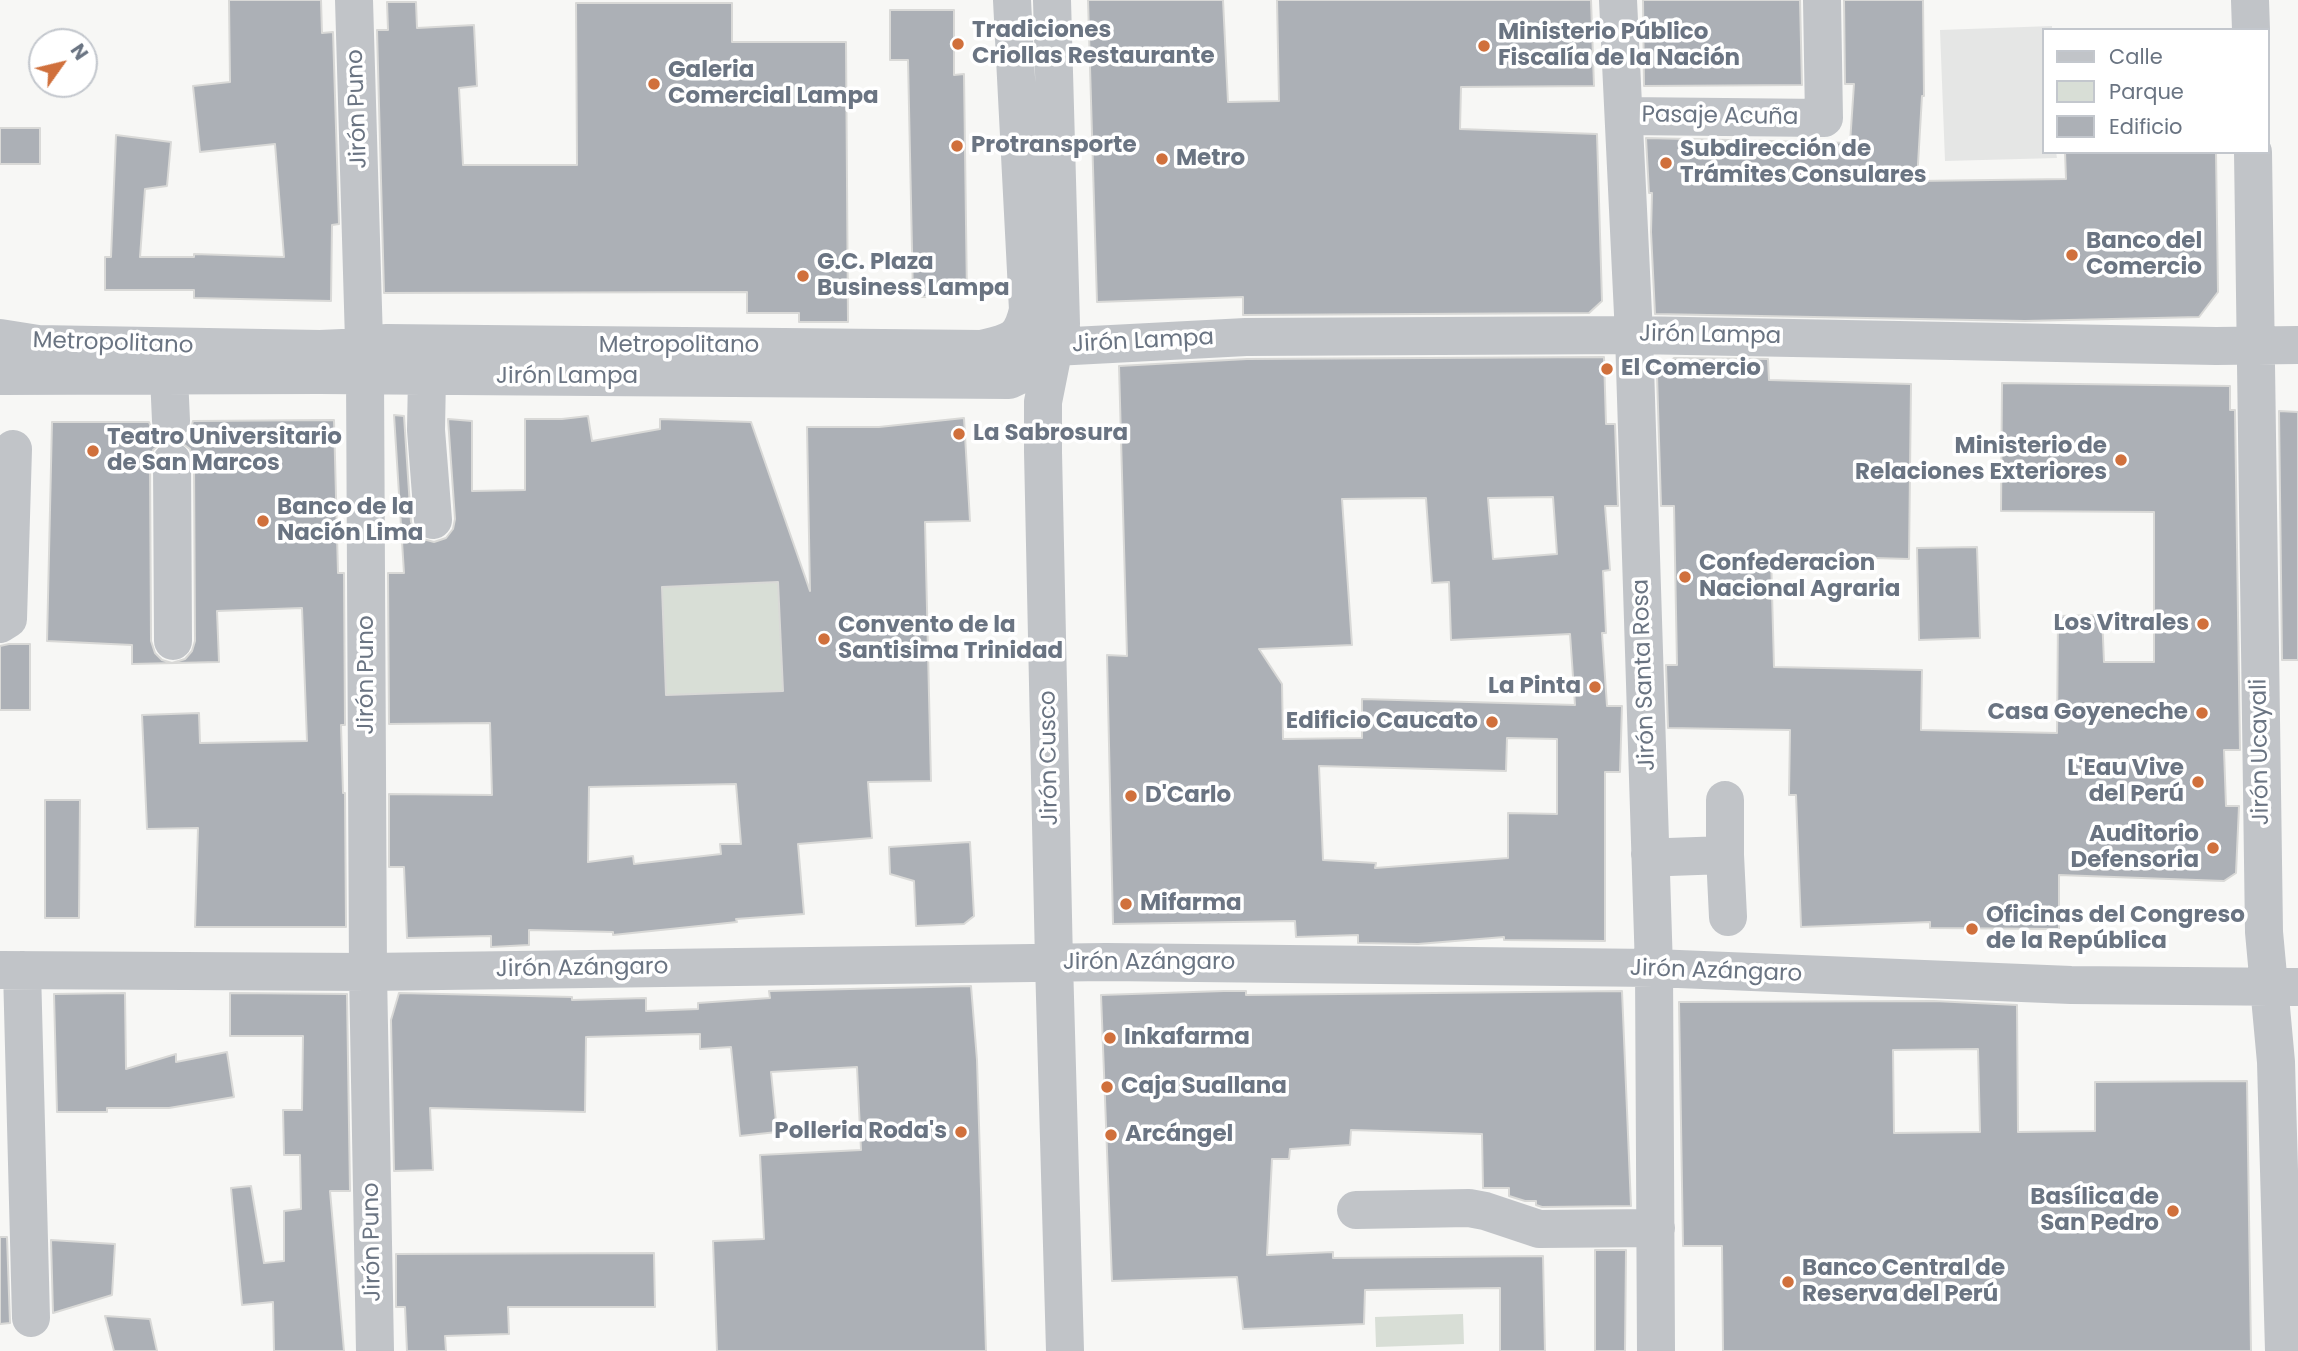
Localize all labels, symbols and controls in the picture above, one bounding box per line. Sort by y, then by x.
place label: Tradiciones Criollas Restaurante [972,17,1215,71]
place label: Ministerio Público Fiscalía de la Nación [1498,19,1740,73]
north arrow [28,28,98,98]
legend [2042,28,2270,154]
marker: Tradiciones Criollas Restaurante [950,36,966,52]
marker: Ministerio Público Fiscalía de la Nación [1476,38,1492,54]
text: N [64,39,94,66]
text: Calle [2109,42,2163,71]
street label: Jirón Puno [342,49,374,169]
place label: Galeria Comercial Lampa [668,57,879,111]
marker: Galeria Comercial Lampa [646,76,662,92]
text: Parque [2109,77,2184,106]
street label: Pasaje Acuña [1641,102,1799,132]
text: Edificio [2109,112,2183,141]
place label: Protransporte [971,132,1137,160]
place label: Subdirección de Trámites Consulares [1680,136,1927,190]
marker: Protransporte [949,138,965,154]
place label: Metro [1176,145,1245,173]
marker: Metro [1154,151,1170,167]
marker: Subdirección de Trámites Consulares [1658,155,1674,171]
place label: Banco del Comercio [2086,228,2202,282]
marker: Banco del Comercio [2064,247,2080,263]
place label: G.C. Plaza Business Lampa [817,249,1010,303]
marker: G.C. Plaza Business Lampa [795,268,811,284]
street label: Jirón Lampa [1639,321,1781,351]
street label: Jirón Lampa [1071,324,1215,360]
street label: Metropolitano [32,327,194,361]
street label: Metropolitano [599,332,759,360]
place label: El Comercio [1621,355,1761,383]
marker: El Comercio [1599,361,1615,377]
street label: Jirón Lampa [496,363,638,391]
place label: La Sabrosura [973,420,1128,448]
place label: Teatro Universitario de San Marcos [107,424,342,478]
marker: La Sabrosura [951,426,967,442]
place label: Ministerio de Relaciones Exteriores [1855,433,2107,487]
marker: Teatro Universitario de San Marcos [85,443,101,459]
marker: Ministerio de Relaciones Exteriores [2113,452,2129,468]
place label: Banco de la Nación Lima [277,494,423,548]
marker: Banco de la Nación Lima [255,513,271,529]
place label: Confederacion Nacional Agraria [1699,550,1900,604]
marker: Confederacion Nacional Agraria [1677,569,1693,585]
street label: Jirón Santa Rosa [1628,579,1662,771]
place label: Los Vitrales [2054,610,2189,638]
place label: Convento de la Santisima Trinidad [838,612,1063,666]
street label: Jirón Puno [353,615,381,735]
marker: Los Vitrales [2195,616,2211,632]
marker: Convento de la Santisima Trinidad [816,631,832,647]
place label: La Pinta [1488,673,1581,701]
street label: Jirón Ucayali [2246,678,2276,826]
marker: La Pinta [1587,679,1603,695]
street label: Jirón Cusco [1035,690,1065,826]
place label: Casa Goyeneche [1987,699,2188,727]
marker: Casa Goyeneche [2194,705,2210,721]
place label: Edificio Caucato [1286,708,1478,736]
marker: Edificio Caucato [1484,714,1500,730]
place label: L'Eau Vive del Perú [2067,755,2184,809]
marker: L'Eau Vive del Perú [2190,774,2206,790]
place label: D'Carlo [1145,782,1231,810]
marker: D'Carlo [1123,788,1139,804]
place label: Auditorio Defensoria [2070,821,2199,875]
marker: Auditorio Defensoria [2205,840,2221,856]
place label: Mifarma [1140,890,1242,918]
marker: Mifarma [1118,896,1134,912]
place label: Oficinas del Congreso de la República [1986,902,2245,956]
marker: Oficinas del Congreso de la República [1964,921,1980,937]
street label: Jirón Azángaro [1063,949,1235,977]
street label: Jirón Azángaro [495,954,669,984]
street label: Jirón Azángaro [1629,955,1803,989]
place label: Inkafarma [1124,1024,1250,1052]
marker: Inkafarma [1102,1030,1118,1046]
place label: Caja Suallana [1121,1073,1287,1101]
marker: Caja Suallana [1099,1079,1115,1095]
place label: Polleria Roda's [774,1118,947,1146]
place label: Arcángel [1125,1121,1233,1149]
marker: Polleria Roda's [953,1124,969,1140]
marker: Arcángel [1103,1127,1119,1143]
street label: Jirón Puno [358,1182,388,1302]
place label: Basílica de San Pedro [2030,1184,2159,1238]
marker: Basílica de San Pedro [2165,1203,2181,1219]
place label: Banco Central de Reserva del Perú [1802,1255,2005,1309]
marker: Banco Central de Reserva del Perú [1780,1274,1796,1290]

